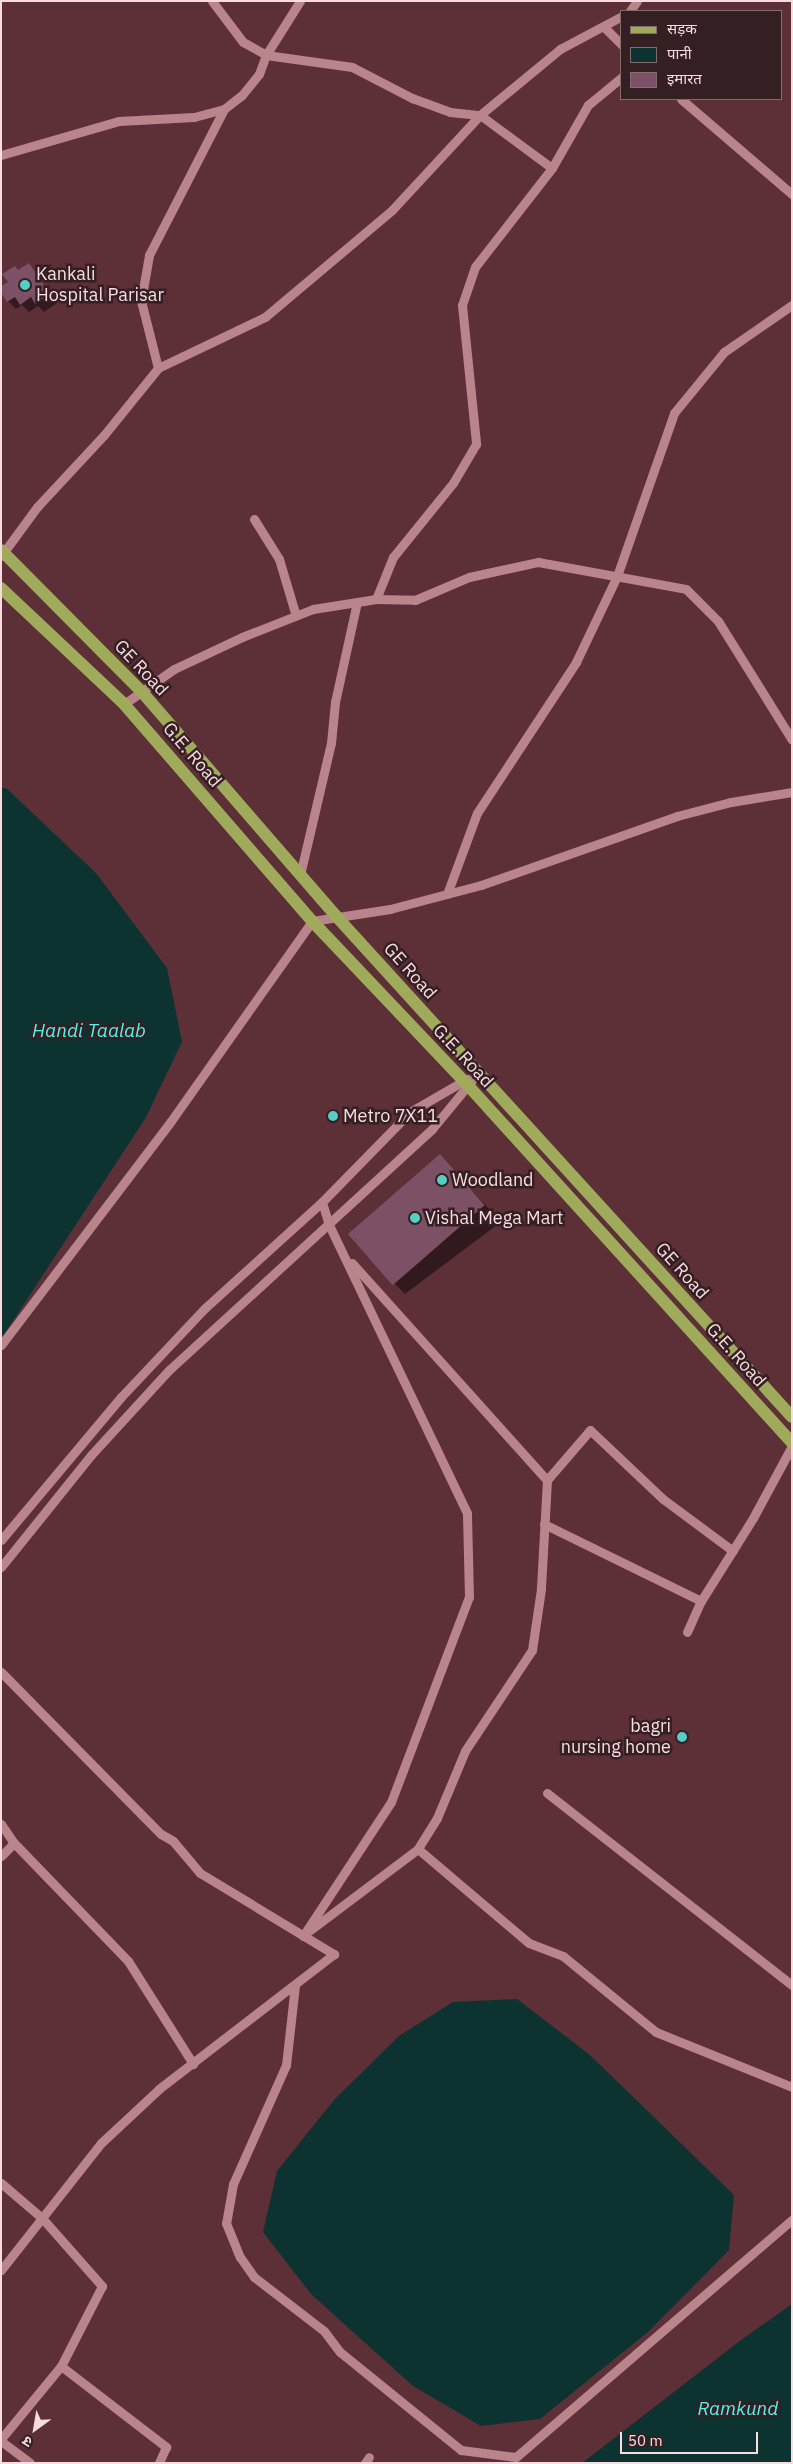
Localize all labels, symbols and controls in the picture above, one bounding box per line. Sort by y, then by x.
legend [620,10,783,100]
text: सड़क [667,19,697,38]
text: पानी [667,44,692,63]
text: इमारत [667,69,702,88]
place label: Kankali Hospital Parisar [36,264,164,306]
marker: Kankali Hospital Parisar [18,278,32,292]
street label: GE Road [110,636,172,700]
street label: G.E. Road [158,718,226,792]
street label: GE Road [379,938,441,1004]
water label: Handi Taalab [32,1020,146,1042]
street label: G.E. Road [428,1020,498,1092]
place label: Metro 7X11 [343,1105,438,1127]
marker: Metro 7X11 [327,1110,339,1122]
place label: Woodland [452,1169,534,1191]
marker: Woodland [436,1174,448,1186]
place label: Vishal Mega Mart [425,1207,563,1229]
marker: Vishal Mega Mart [409,1212,421,1224]
street label: GE Road [651,1238,713,1304]
street label: G.E. Road [702,1319,770,1391]
place label: bagri nursing home [561,1716,671,1758]
marker: bagri nursing home [675,1730,689,1744]
water label: Ramkund [698,2398,778,2420]
north arrow [10,2404,60,2454]
scale bar [623,2422,760,2454]
text: 50 m [628,2431,663,2450]
text: उ [19,2432,35,2452]

